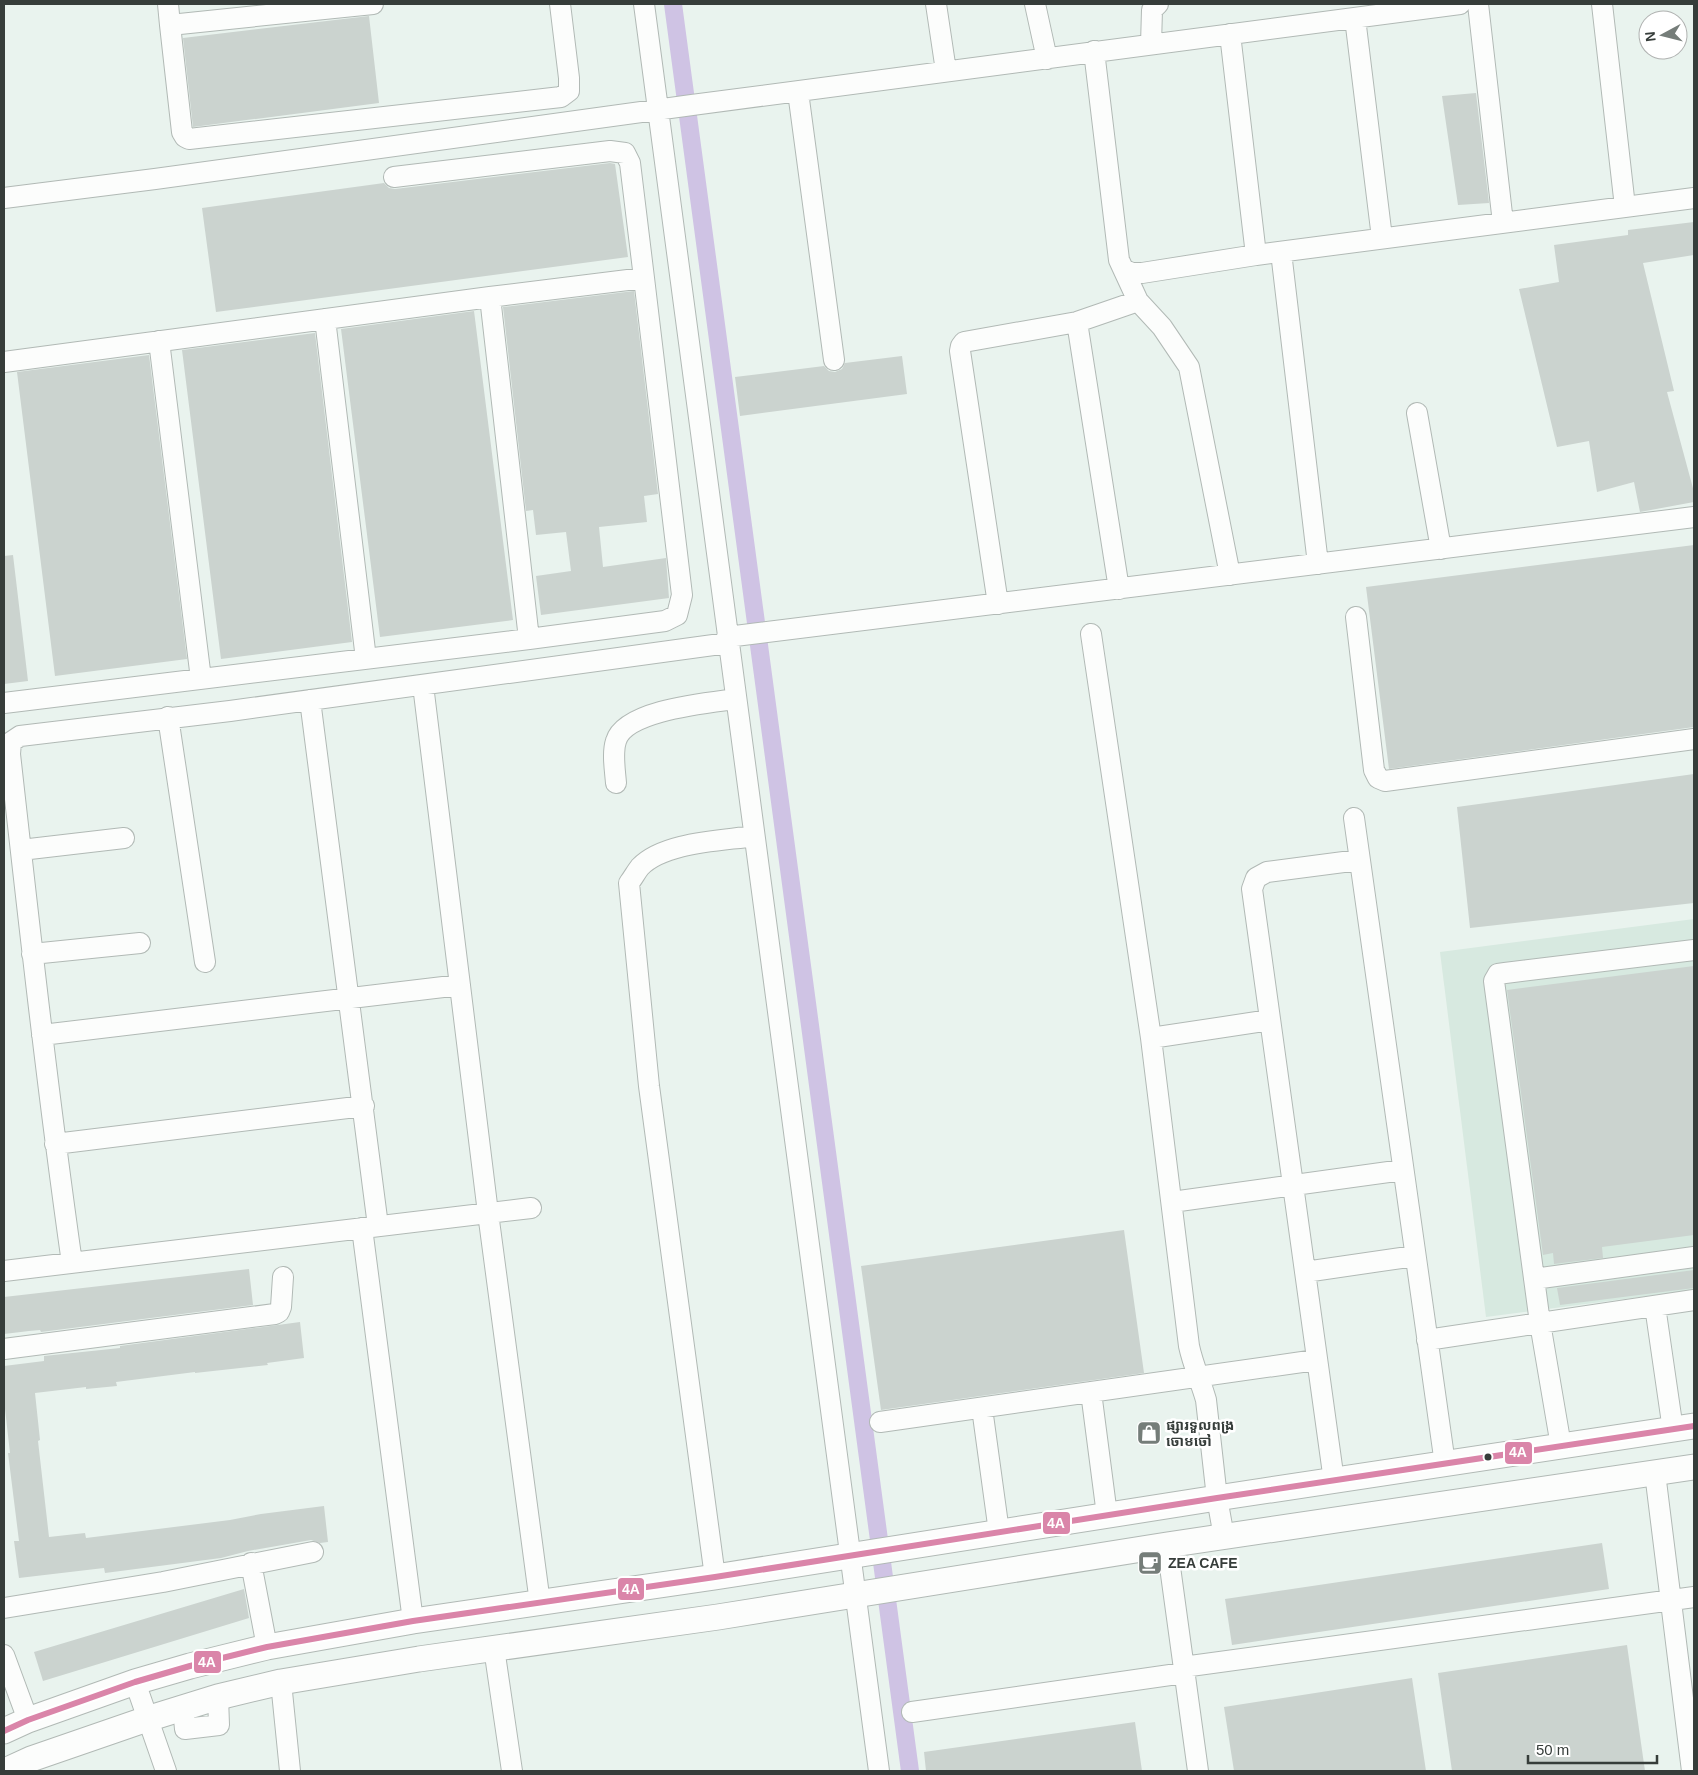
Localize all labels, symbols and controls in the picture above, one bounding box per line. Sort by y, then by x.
north arrow [1638,10,1688,60]
text: N [1642,31,1659,43]
place label: ផ្សារទួលពង្រ ចោមចៅ [1166,1417,1234,1449]
shop icon: ផ្សារទួលពង្រ ចោមចៅ [1136,1420,1162,1446]
line badge: 4A [1504,1441,1533,1465]
text: 4A [1509,1444,1527,1460]
unlabelled marker [1483,1452,1493,1462]
line badge: 4A [1042,1511,1071,1535]
text: 4A [1047,1515,1065,1531]
cafe icon: ZEA CAFE [1137,1550,1163,1576]
place label: ZEA CAFE [1168,1555,1237,1571]
line badge: 4A [617,1577,645,1601]
text: 4A [622,1581,640,1597]
line badge: 4A [193,1650,222,1674]
text: 4A [198,1654,216,1670]
scale bar [1528,1732,1657,1764]
text: 50 m [1536,1741,1569,1758]

